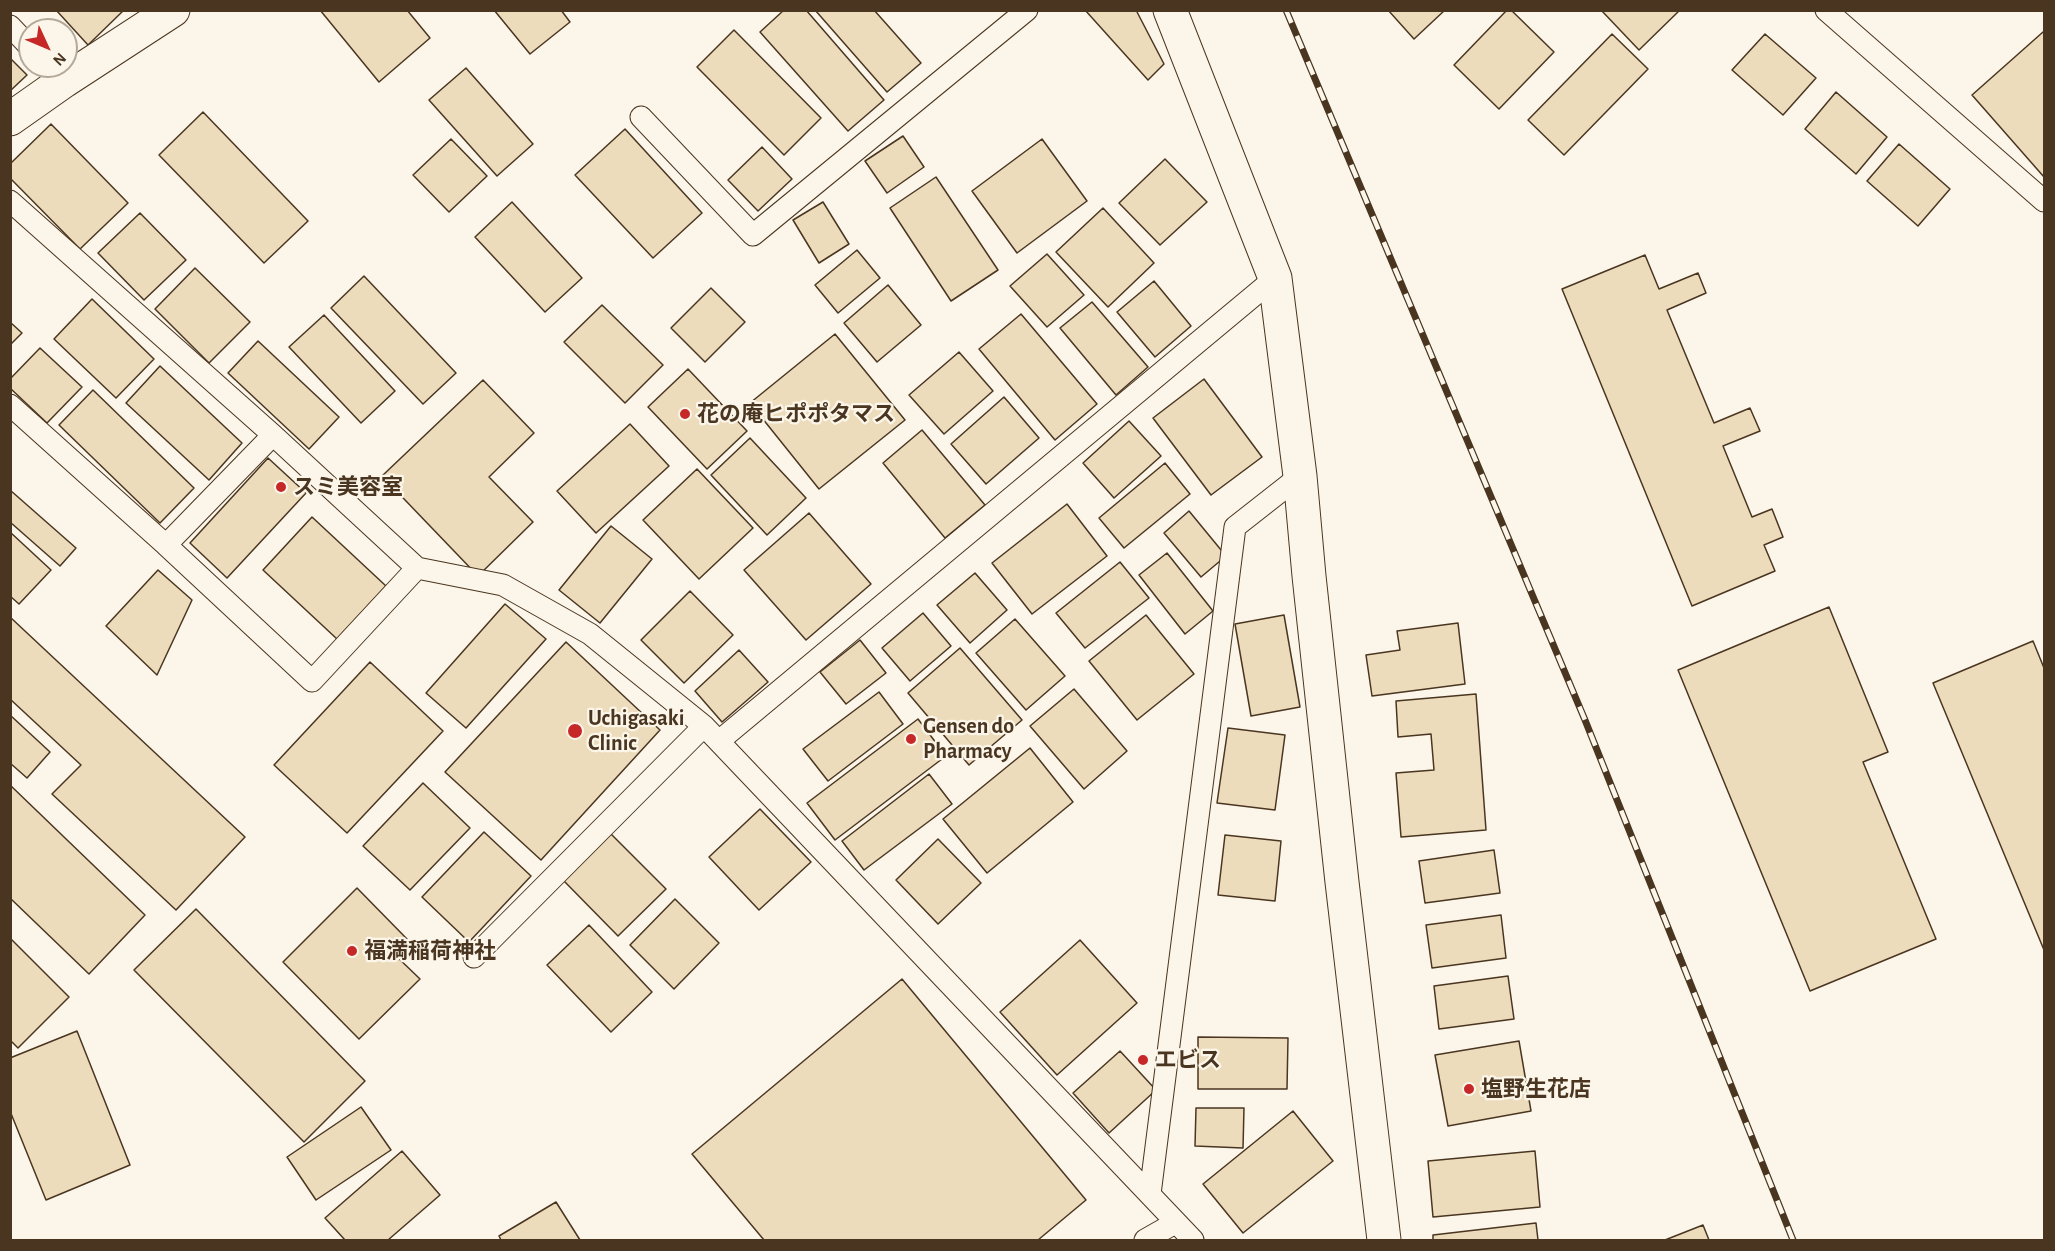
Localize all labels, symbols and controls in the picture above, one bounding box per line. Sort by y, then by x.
north arrow [18,18,78,78]
text: N [50,50,69,69]
place label: 花の庵ヒポポタマス [697,401,895,427]
marker: 花の庵ヒポポタマス [678,407,692,421]
place label: スミ美容室 [293,474,403,500]
marker: スミ美容室 [274,480,288,494]
place label: Uchigasaki Clinic [588,705,684,756]
place label: Gensen do Pharmacy [923,713,1014,764]
marker: Uchigasaki Clinic [566,722,584,740]
marker: Gensen do Pharmacy [904,732,918,746]
place label: 福満稲荷神社 [364,938,496,964]
marker: 福満稲荷神社 [345,944,359,958]
place label: エビス [1155,1047,1221,1073]
marker: エビス [1136,1053,1150,1067]
place label: 塩野生花店 [1481,1076,1591,1102]
marker: 塩野生花店 [1462,1082,1476,1096]

